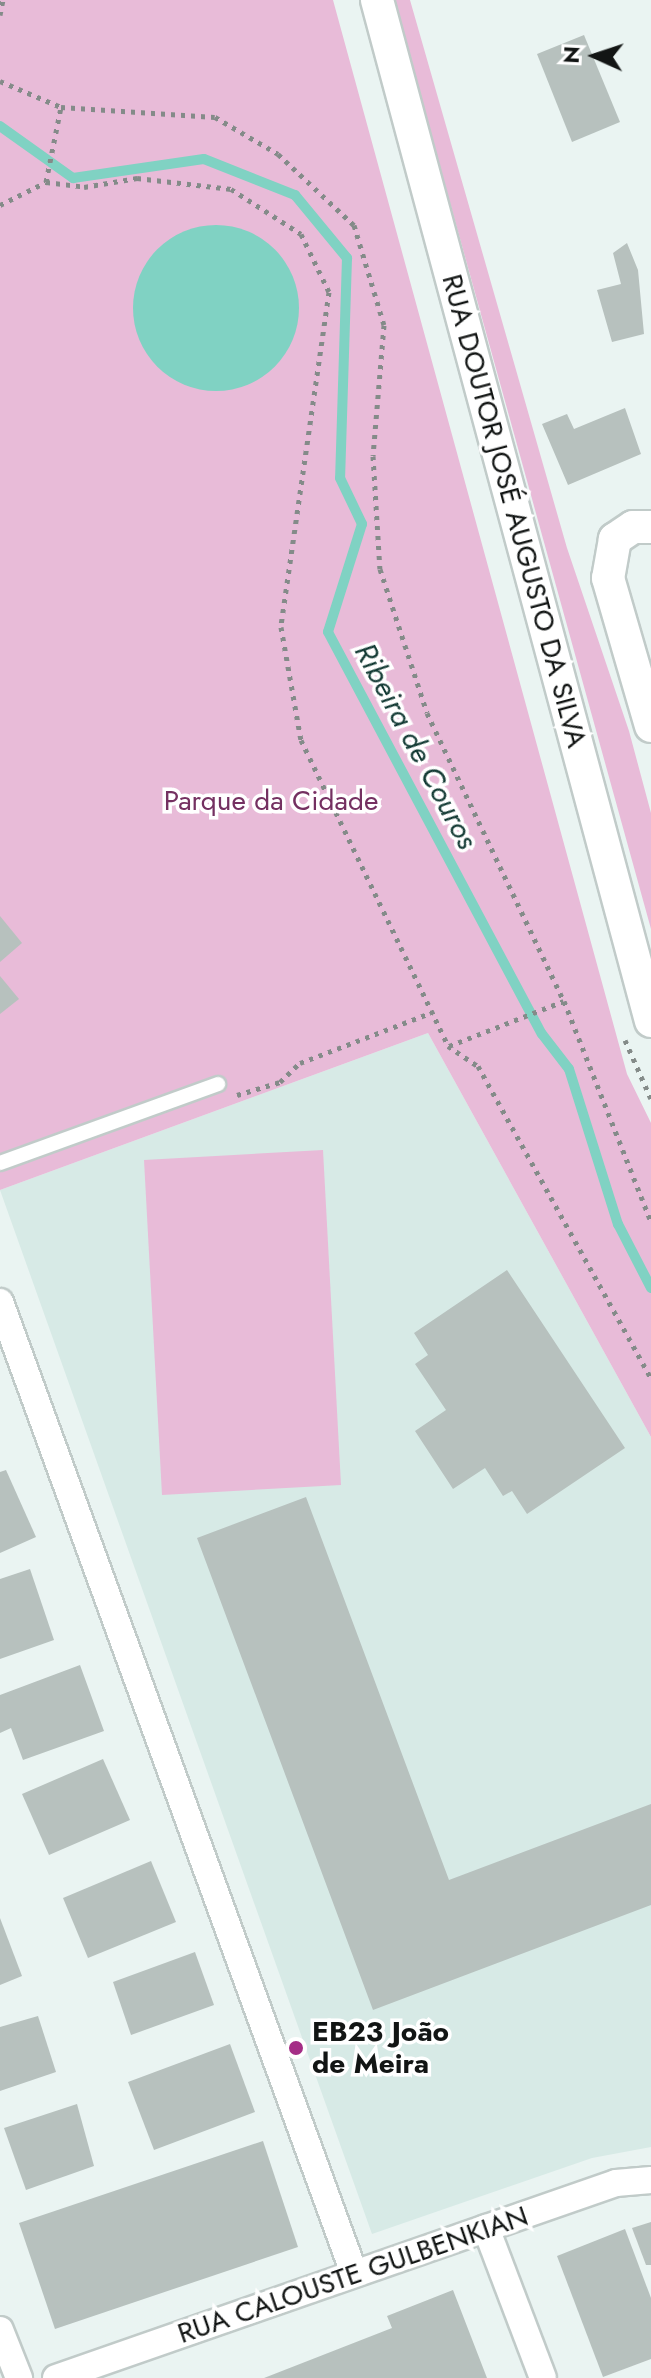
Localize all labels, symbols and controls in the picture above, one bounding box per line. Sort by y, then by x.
north arrow [555,16,635,96]
text: N [555,45,587,64]
street label: RUA DOUTOR JOSÉ AUGUSTO DA SILVA [435,271,593,751]
water label: Ribeira de Couros [347,637,485,855]
park label: Parque da Cidade [164,784,378,818]
place label: EB23 João de Meira [312,2015,449,2081]
marker: EB23 João de Meira [287,2039,305,2057]
street label: RUA CALOUSTE GULBENKIAN [173,2199,533,2351]

